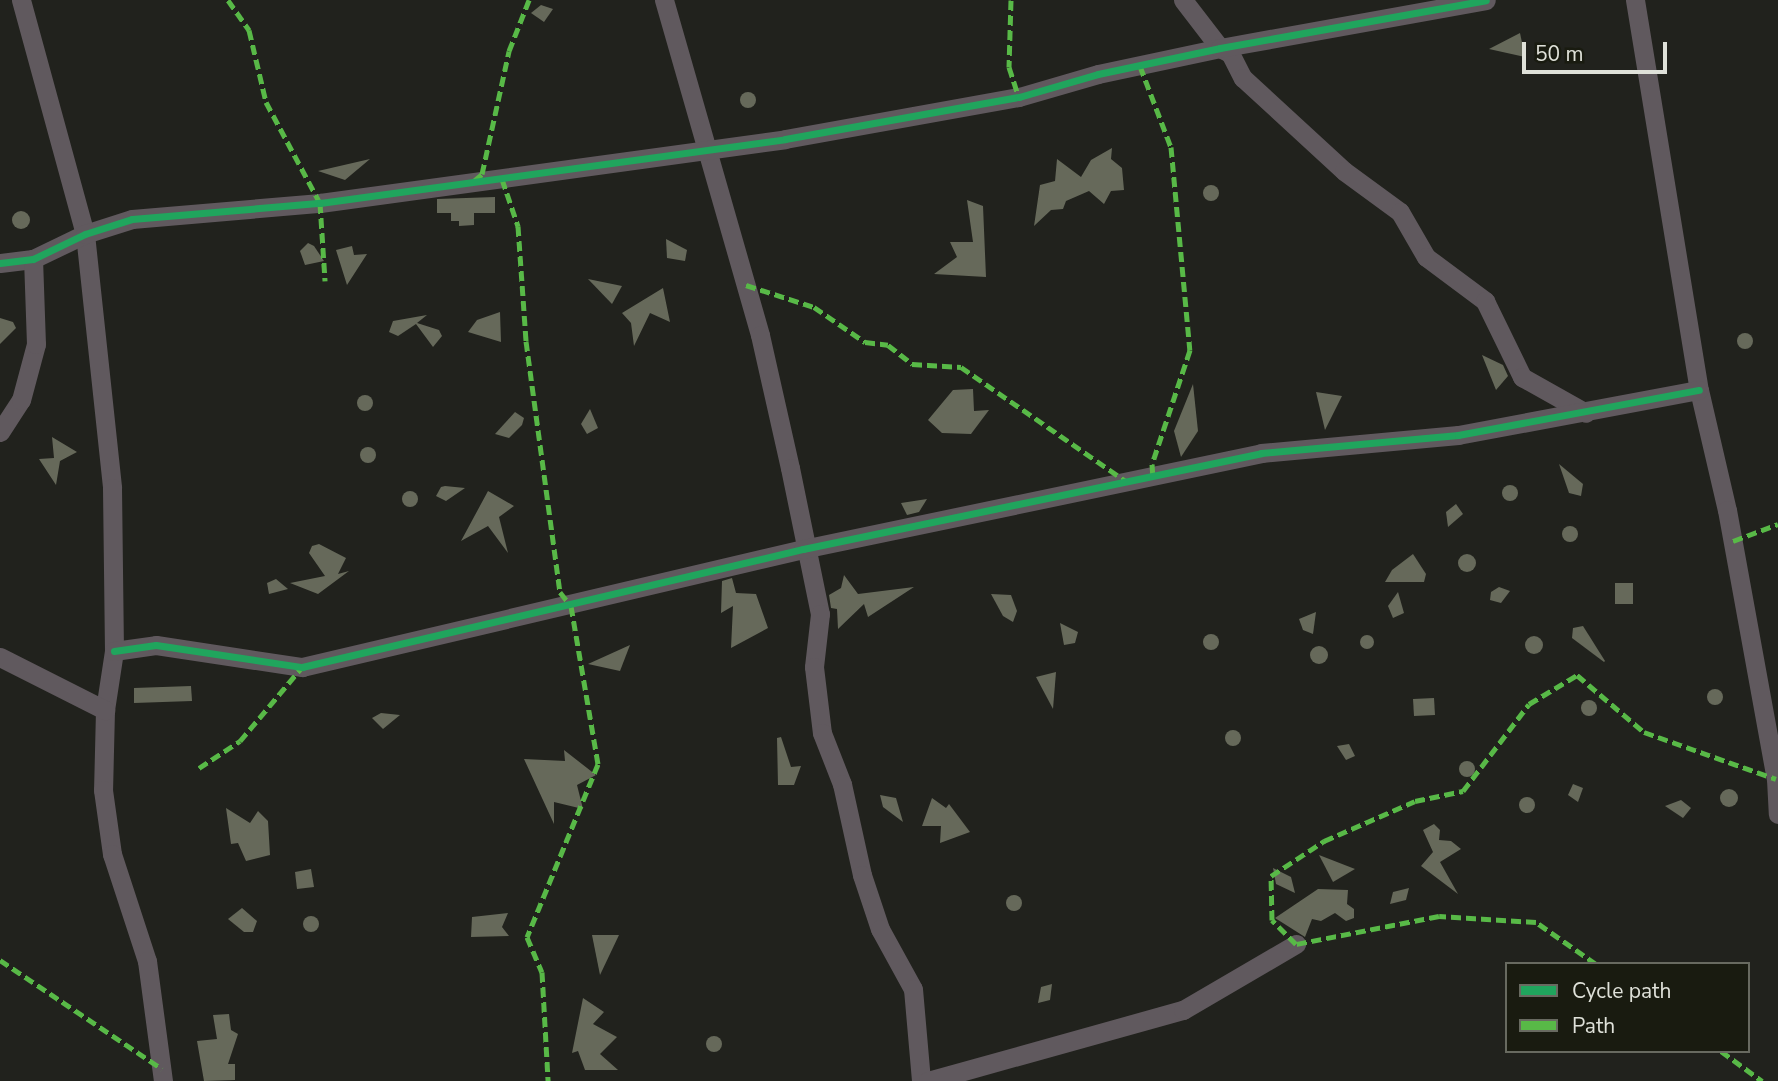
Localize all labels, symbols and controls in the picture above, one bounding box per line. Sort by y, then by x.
scale bar [1526,28,1671,72]
text: 50 m [1535,40,1584,68]
legend [1505,962,1750,1053]
text: Cycle path [1572,977,1671,1005]
text: Path [1572,1012,1615,1040]

